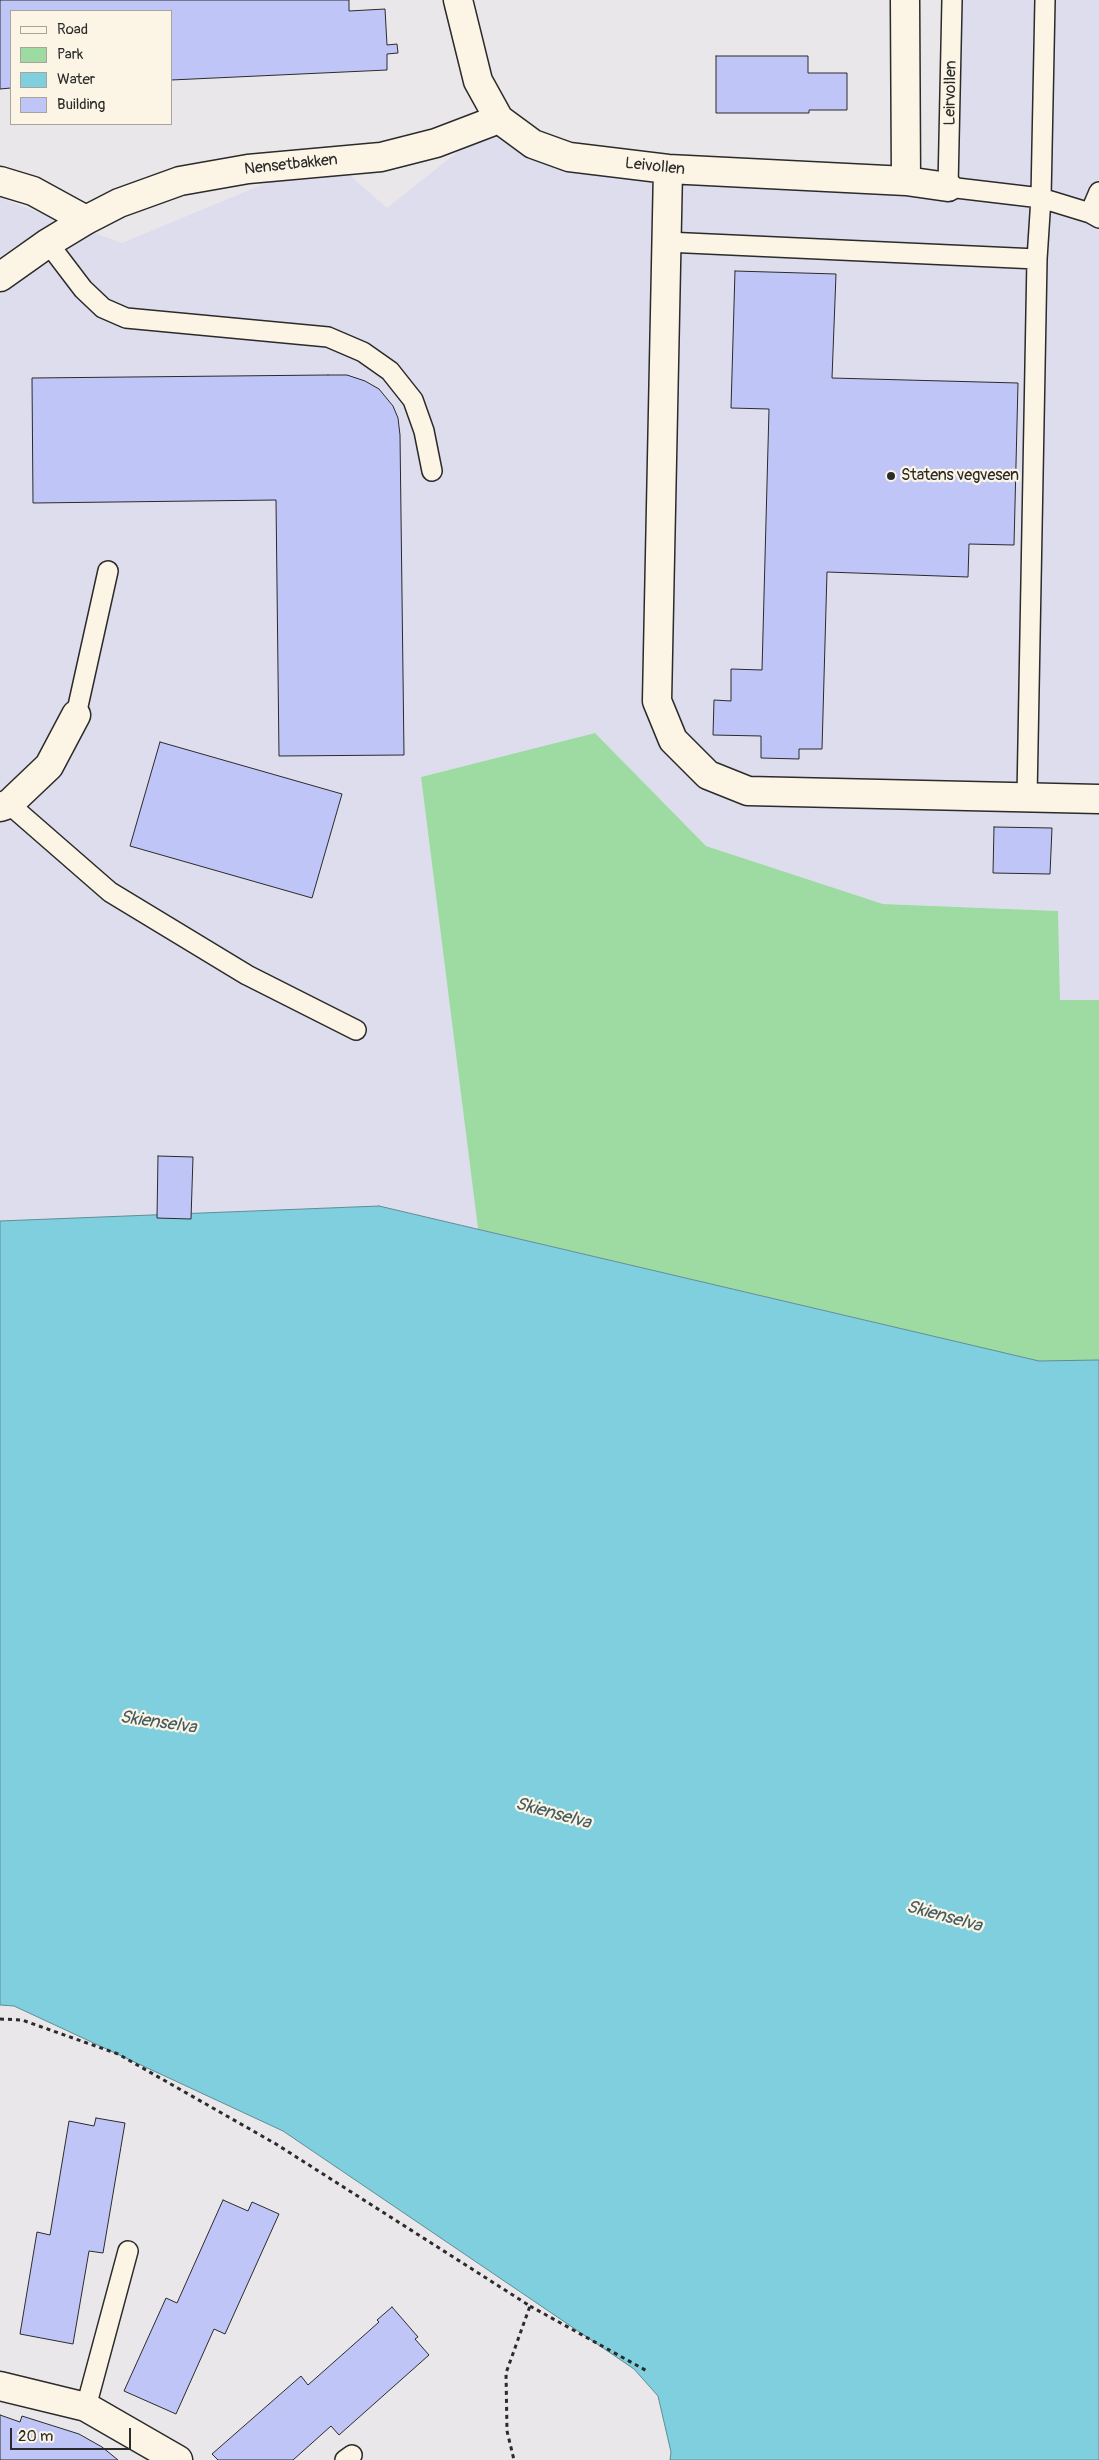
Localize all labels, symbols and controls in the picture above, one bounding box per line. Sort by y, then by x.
legend [10,10,172,125]
text: Road [57,20,88,39]
text: Park [57,45,83,64]
street label: Leirvollen [941,60,961,126]
text: Water [57,70,95,89]
text: Building [57,95,105,114]
street label: Nensetbakken [243,151,339,179]
street label: Leivollen [624,154,686,180]
place label: Statens vegvesen [901,466,1019,486]
marker: Statens vegvesen [885,470,897,482]
water label: Skienselva [118,1707,198,1739]
water label: Skienselva [513,1794,593,1834]
water label: Skienselva [904,1897,984,1937]
scale bar [12,2418,134,2450]
text: 20 m [18,2427,53,2446]

